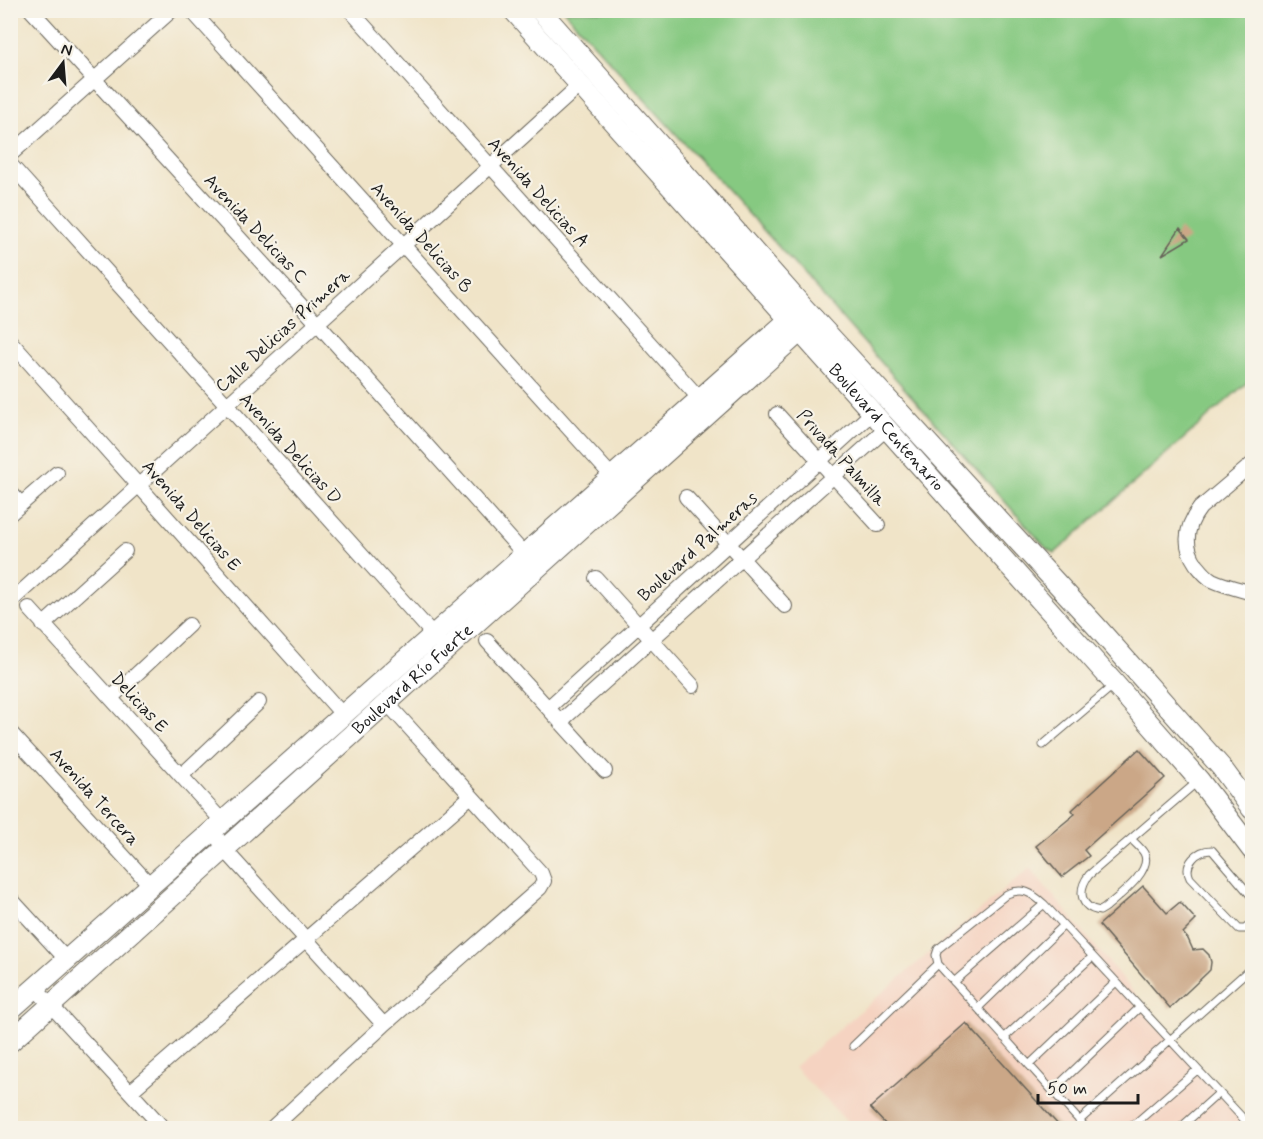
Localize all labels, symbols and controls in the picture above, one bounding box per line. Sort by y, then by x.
north arrow [33,33,93,93]
text: N [59,38,75,62]
street label: Avenida Delicias A [482,133,594,253]
street label: Avenida Delicias C [198,169,312,289]
street label: Avenida Delicias B [365,177,477,299]
street label: Calle Delicias Primera [210,264,356,398]
street label: Boulevard Centenario [823,359,949,497]
street label: Avenida Delicias D [233,388,347,510]
street label: Privada Palmilla [791,404,891,512]
street label: Avenida Delicias E [136,455,246,577]
street label: Boulevard Palmeras [633,487,763,607]
street label: Boulevard Río Fuerte [347,619,479,740]
street label: Delicias E [105,668,173,738]
street label: Avenida Tercera [44,743,144,851]
scale bar [1038,1067,1138,1105]
text: 50 m [1047,1077,1087,1101]

